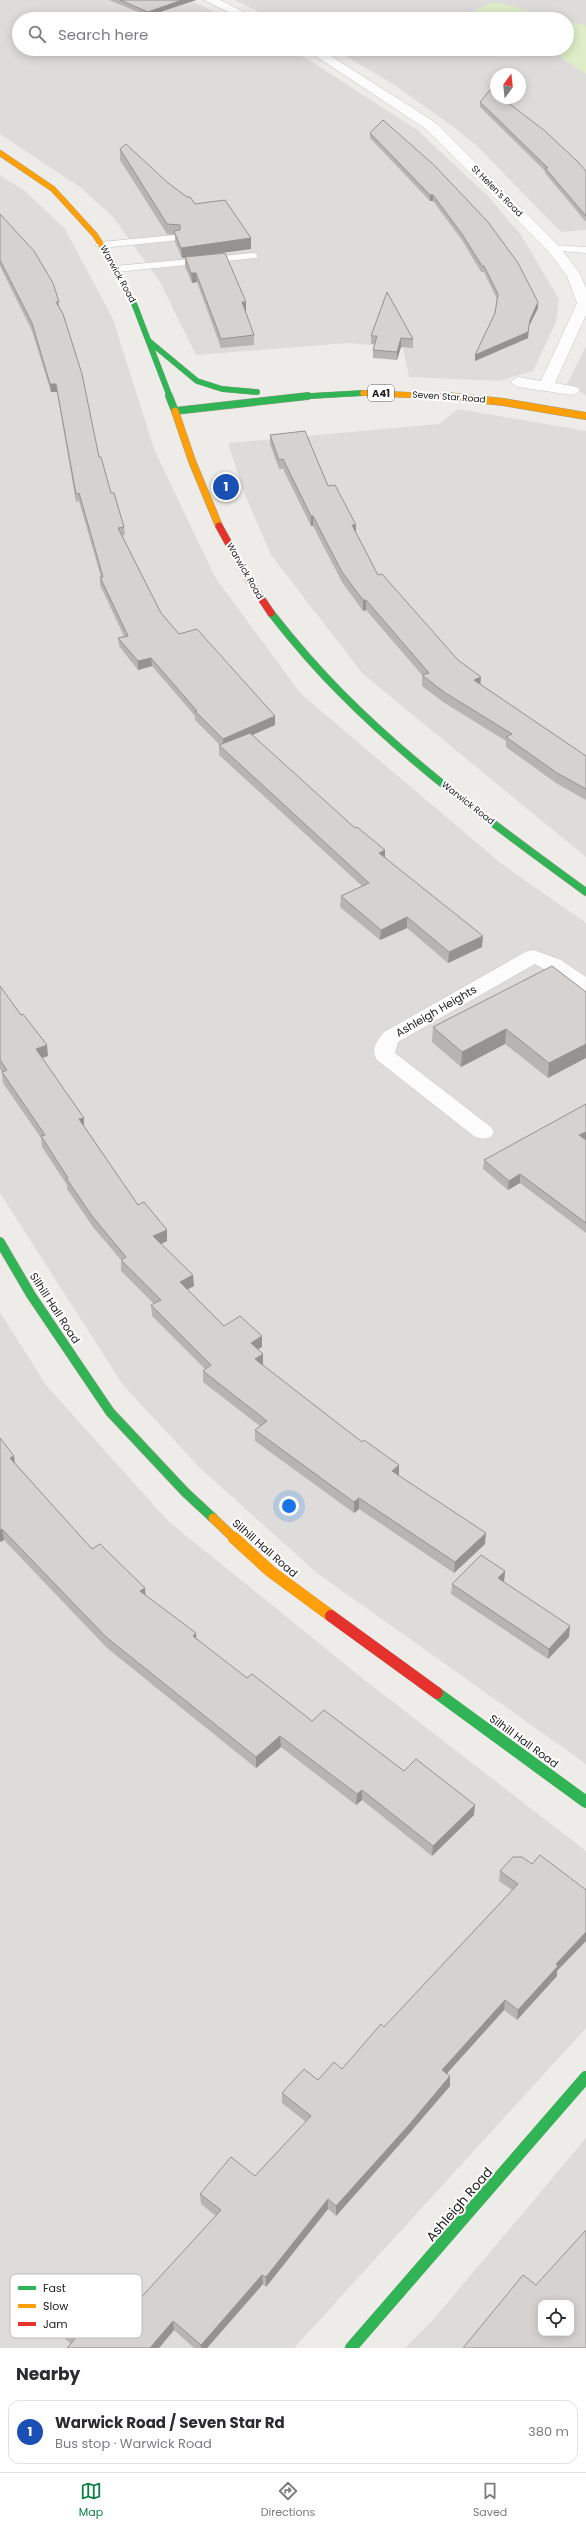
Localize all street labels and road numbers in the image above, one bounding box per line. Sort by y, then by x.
street label: St Helen's Road [469,163,525,219]
street label: Warwick Road [97,243,139,305]
road number: A41 [368,385,394,401]
street label: Seven Star Road [412,388,486,406]
street label: Warwick Road [224,540,266,602]
street label: Warwick Road [439,779,497,827]
street label: Ashleigh Heights [393,981,480,1041]
street label: Silhill Hall Road [26,1269,84,1347]
street label: Silhill Hall Road [229,1515,301,1581]
street label: Silhill Hall Road [486,1710,562,1772]
street label: Ashleigh Road [422,2163,497,2246]

